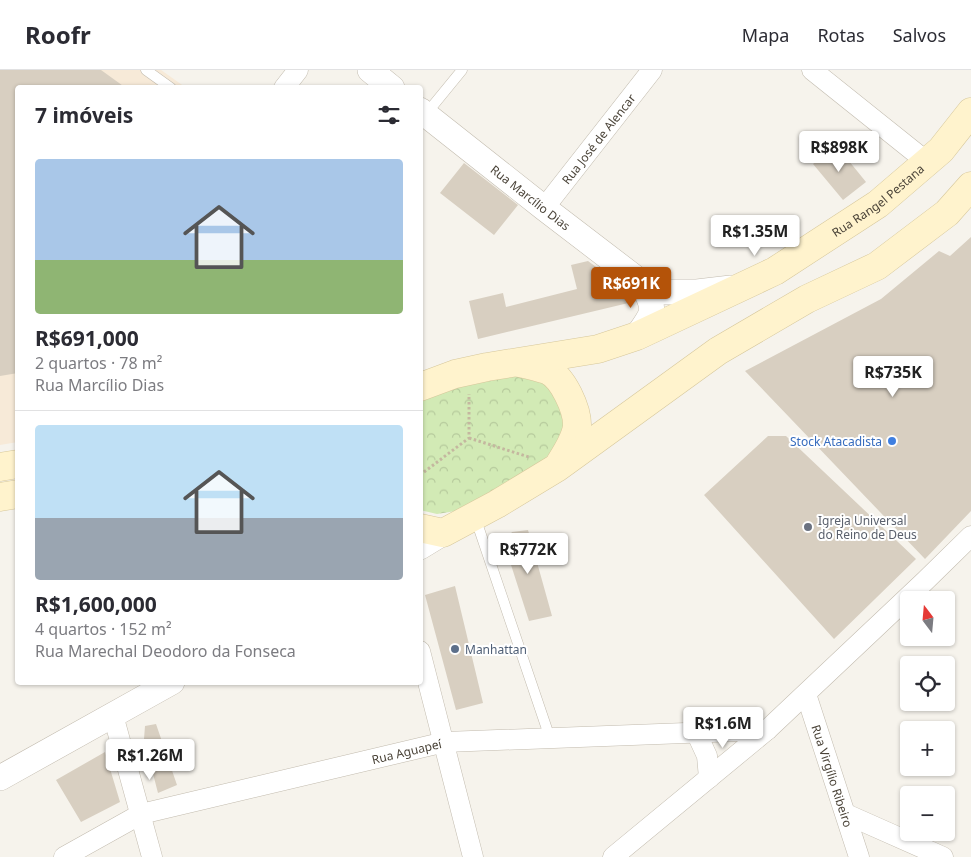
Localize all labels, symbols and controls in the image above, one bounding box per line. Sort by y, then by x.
text: Roofr [25,18,91,51]
text: Mapa [742,23,789,47]
text: Rotas [817,23,865,47]
text: Salvos [893,23,946,47]
street label: Rua José de Alencar [557,90,639,188]
text: 7 imóveis [35,101,133,129]
icon: filters [375,101,403,129]
pin: R$898K [798,131,880,173]
text: R$898K [810,136,868,158]
street label: Rua Rangel Pestana [828,160,927,241]
street label: Rua Marcílio Dias [487,161,574,234]
icon: home [174,192,264,282]
pin: R$1.35M [709,214,801,257]
text: R$1.35M [722,220,788,242]
pin: R$691K [590,266,672,309]
text: R$691K [602,272,660,294]
text: R$691,000 [35,324,139,352]
text: 2 quartos · 78 m² [35,352,162,374]
pin: R$735K [852,356,934,398]
text: R$735K [864,361,922,383]
text: Rua Marcílio Dias [35,374,164,396]
place label: Stock Atacadista [790,433,882,450]
marker: Stock Atacadista [886,435,898,447]
icon: home [174,457,264,547]
place label: Igreja Universal do Reino de Deus [818,512,917,543]
marker: Igreja Universal do Reino de Deus [802,521,814,533]
pin: R$772K [487,532,569,575]
text: R$772K [499,538,557,560]
text: R$1,600,000 [35,590,157,618]
north arrow [900,591,955,646]
map controls [900,591,955,841]
text: 4 quartos · 152 m² [35,618,172,640]
text: Rua Marechal Deodoro da Fonseca [35,640,296,662]
place label: Manhattan [465,641,527,658]
marker: Manhattan [449,643,461,655]
button: locate [900,656,955,711]
pin: R$1.6M [682,706,764,749]
text: R$1.6M [694,712,752,734]
button: + [900,721,955,776]
street label: Rua Virgílio Ribeiro [808,722,857,829]
street label: Rua Aguapeí [370,734,444,768]
pin: R$1.26M [104,738,196,781]
text: R$1.26M [117,744,183,766]
button: − [900,786,955,841]

